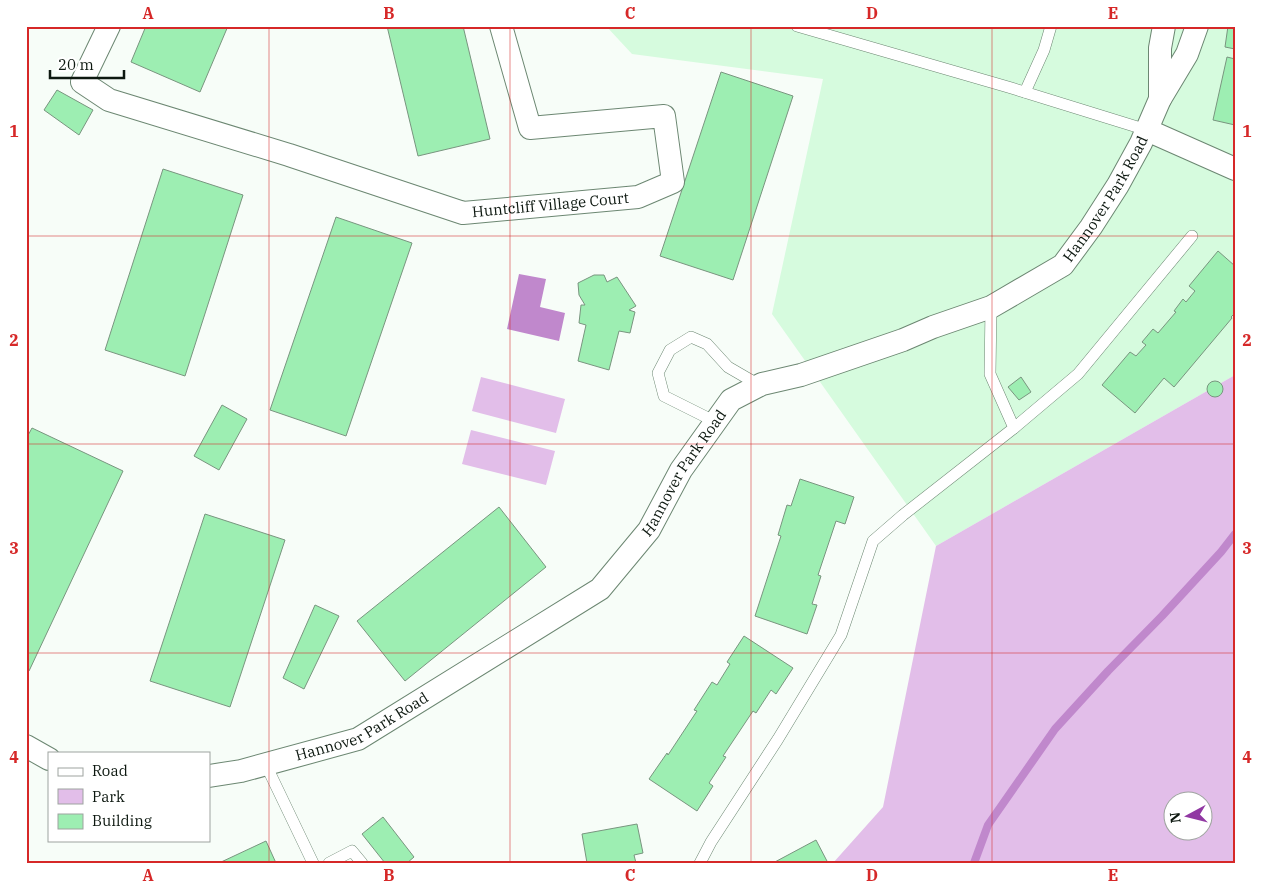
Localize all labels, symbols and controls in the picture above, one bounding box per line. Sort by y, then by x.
text: A [142,3,154,23]
text: B [383,3,395,23]
text: C [625,3,635,23]
text: D [866,3,878,23]
text: E [1108,3,1118,23]
scale bar [50,48,124,80]
text: 20 m [58,55,94,74]
text: 1 [9,121,19,141]
text: 1 [1242,121,1252,141]
street label: Hannover Park Road [1058,133,1152,266]
street label: Huntcliff Village Court [471,188,630,221]
text: 2 [9,330,19,350]
text: 2 [1242,330,1252,350]
street label: Hannover Park Road [638,406,730,540]
text: 3 [9,538,19,558]
text: 3 [1242,538,1252,558]
street label: Hannover Park Road [293,688,432,765]
text: 4 [9,747,19,767]
text: 4 [1242,747,1252,767]
legend [48,752,210,842]
text: Road [92,761,128,780]
text: Park [92,787,125,806]
north arrow [1164,792,1214,842]
text: Building [92,811,152,830]
text: N [1165,811,1185,824]
text: A [142,865,154,885]
text: B [383,865,395,885]
text: C [625,865,635,885]
text: D [866,865,878,885]
text: E [1108,865,1118,885]

